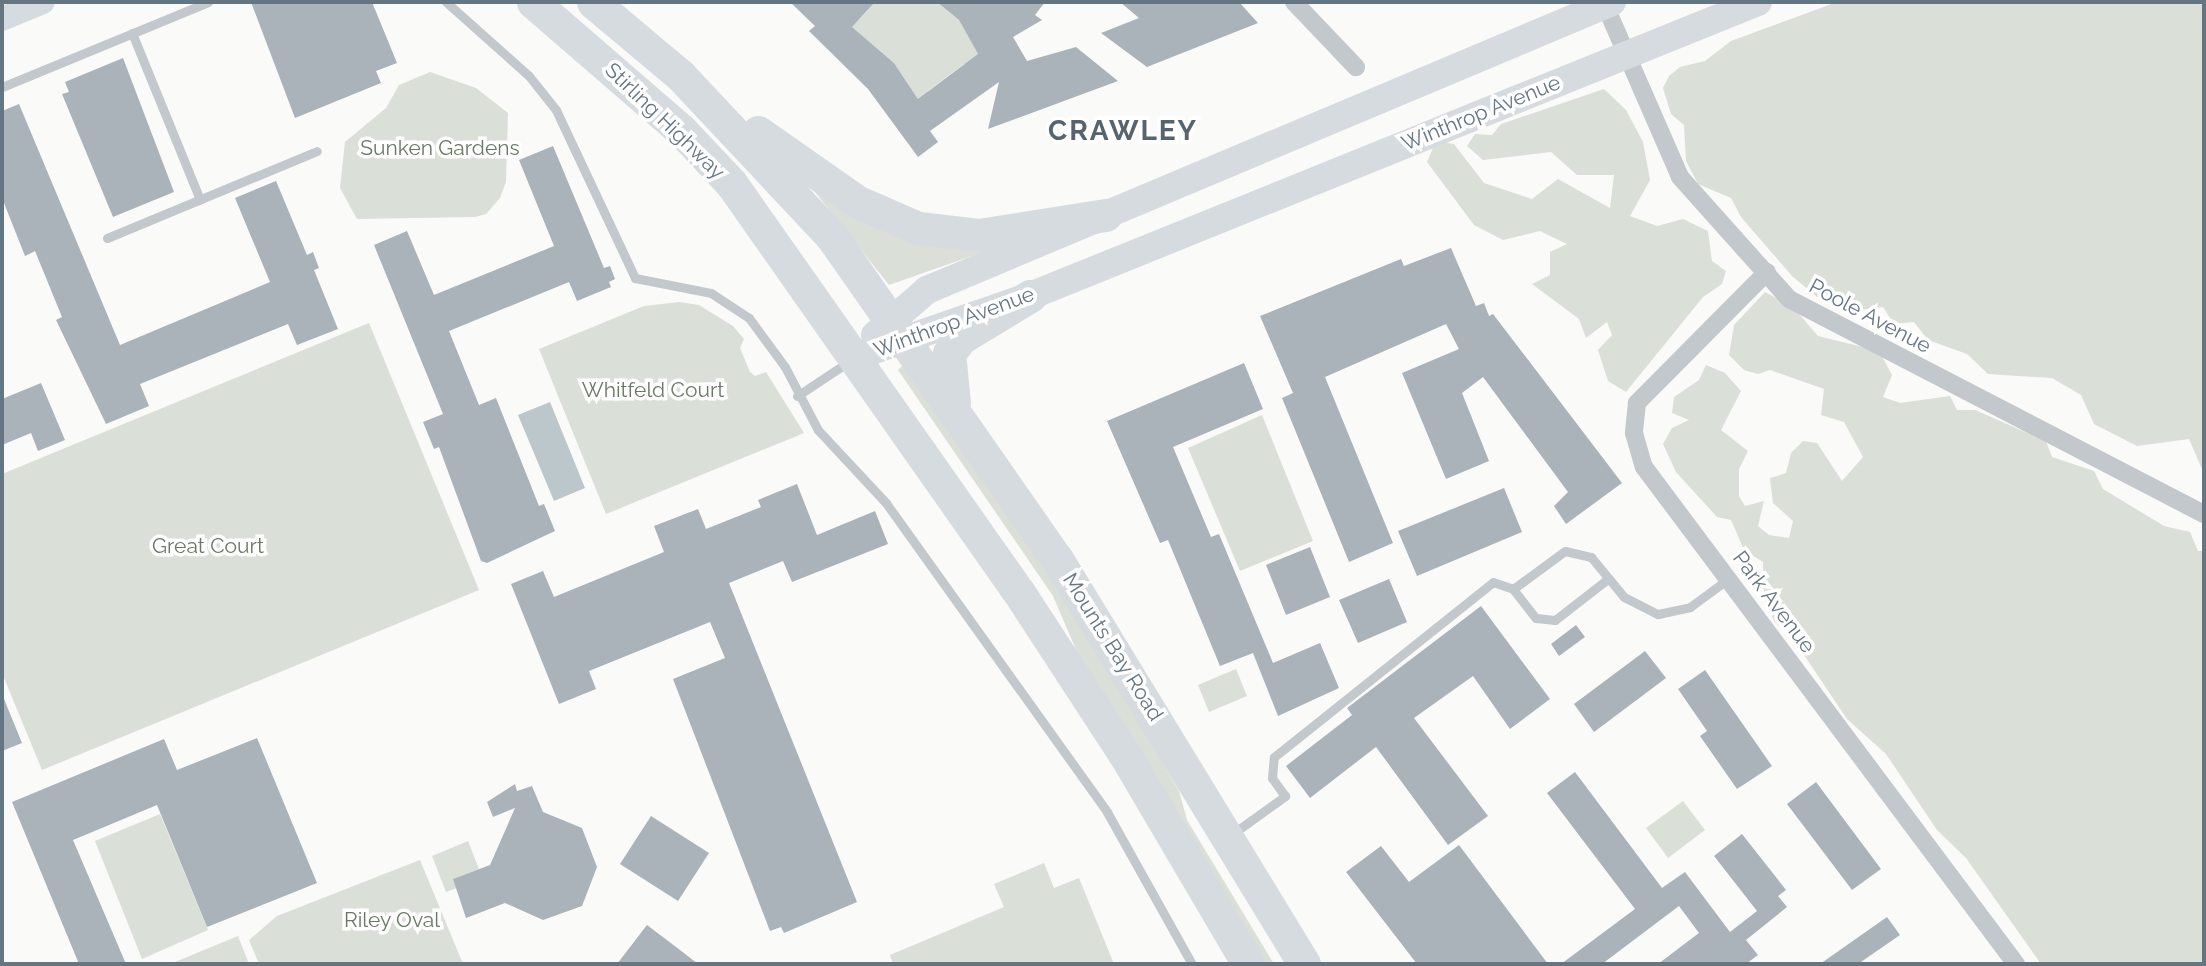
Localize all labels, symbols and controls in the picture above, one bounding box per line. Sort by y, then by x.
street label: Stirling Highway [600,57,730,185]
street label: Winthrop Avenue [1398,70,1564,156]
district label: CRAWLEY [1049,114,1197,148]
park label: Sunken Gardens [360,135,520,161]
street label: Poole Avenue [1805,273,1935,359]
street label: Winthrop Avenue [870,281,1038,363]
park label: Whitfeld Court [582,377,724,403]
park label: Great Court [152,533,264,559]
street label: Park Avenue [1727,546,1821,658]
street label: Mounts Bay Road [1057,568,1169,726]
park label: Riley Oval [344,907,440,933]

